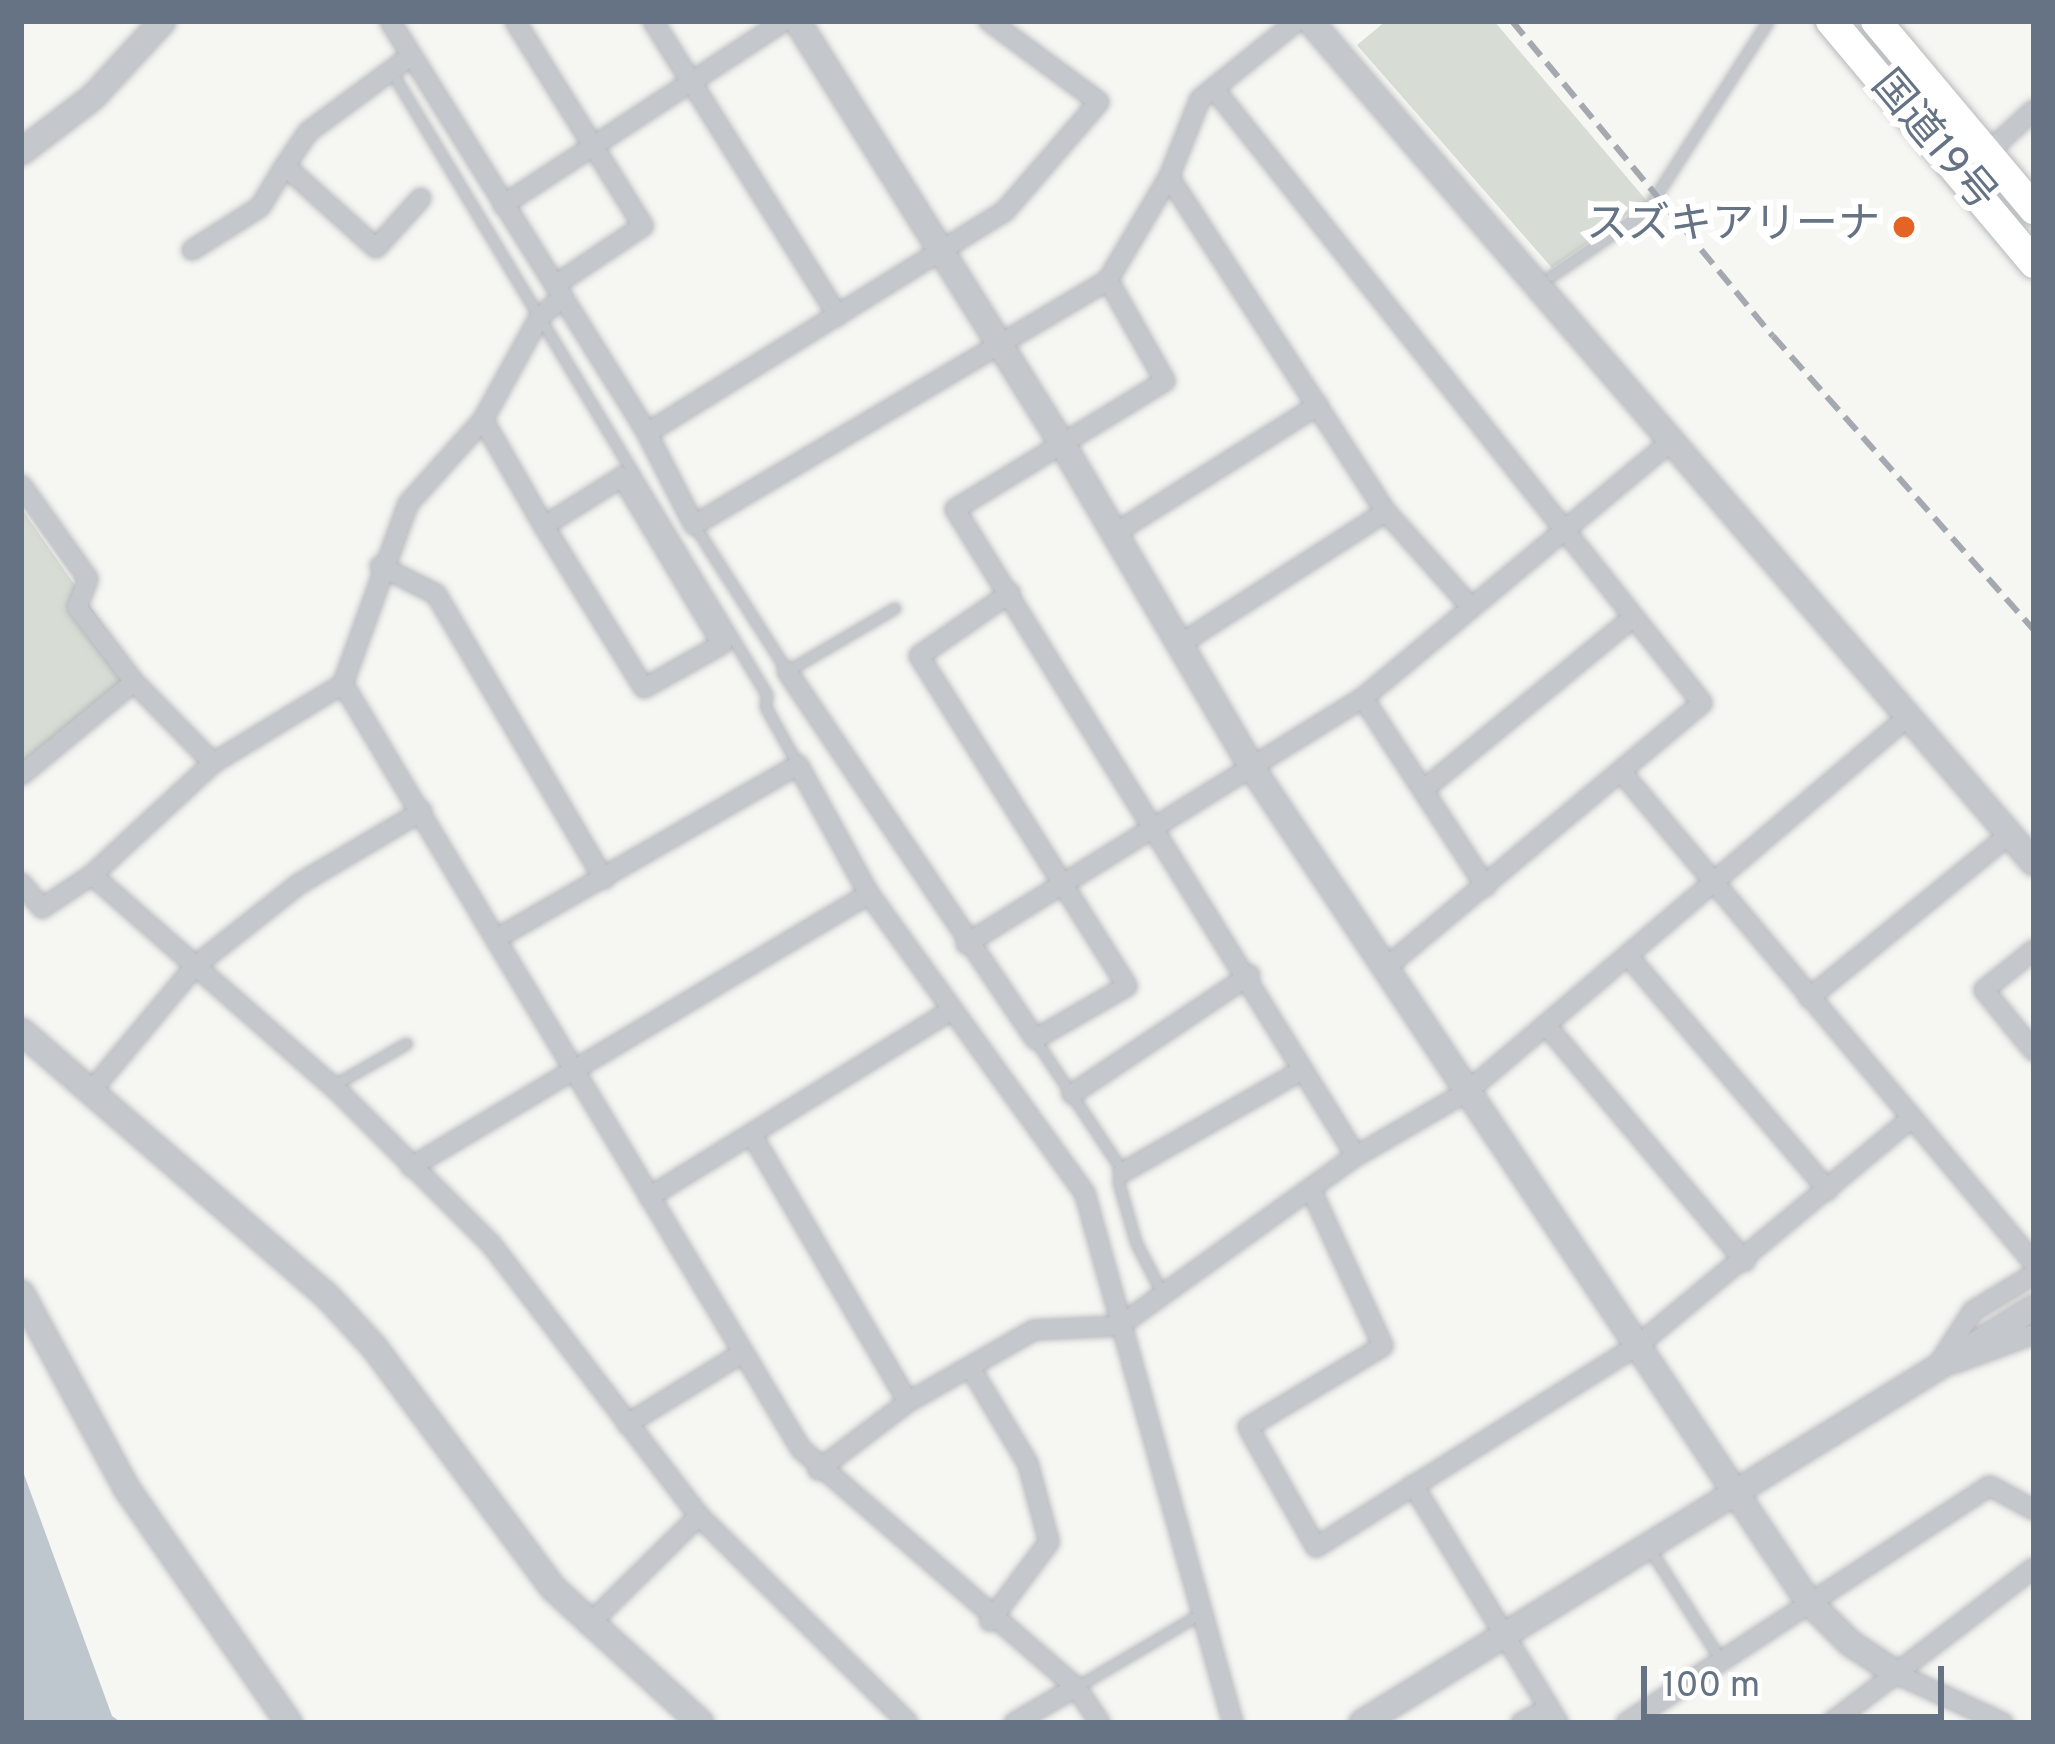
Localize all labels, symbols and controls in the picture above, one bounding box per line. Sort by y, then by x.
street label: 国道19号 [1859,62,2005,222]
place label: スズキアリーナ [1586,202,1880,252]
marker: スズキアリーナ [1891,214,1917,240]
scale bar [1647,1642,1950,1716]
text: 100 m [1662,1664,1760,1710]

